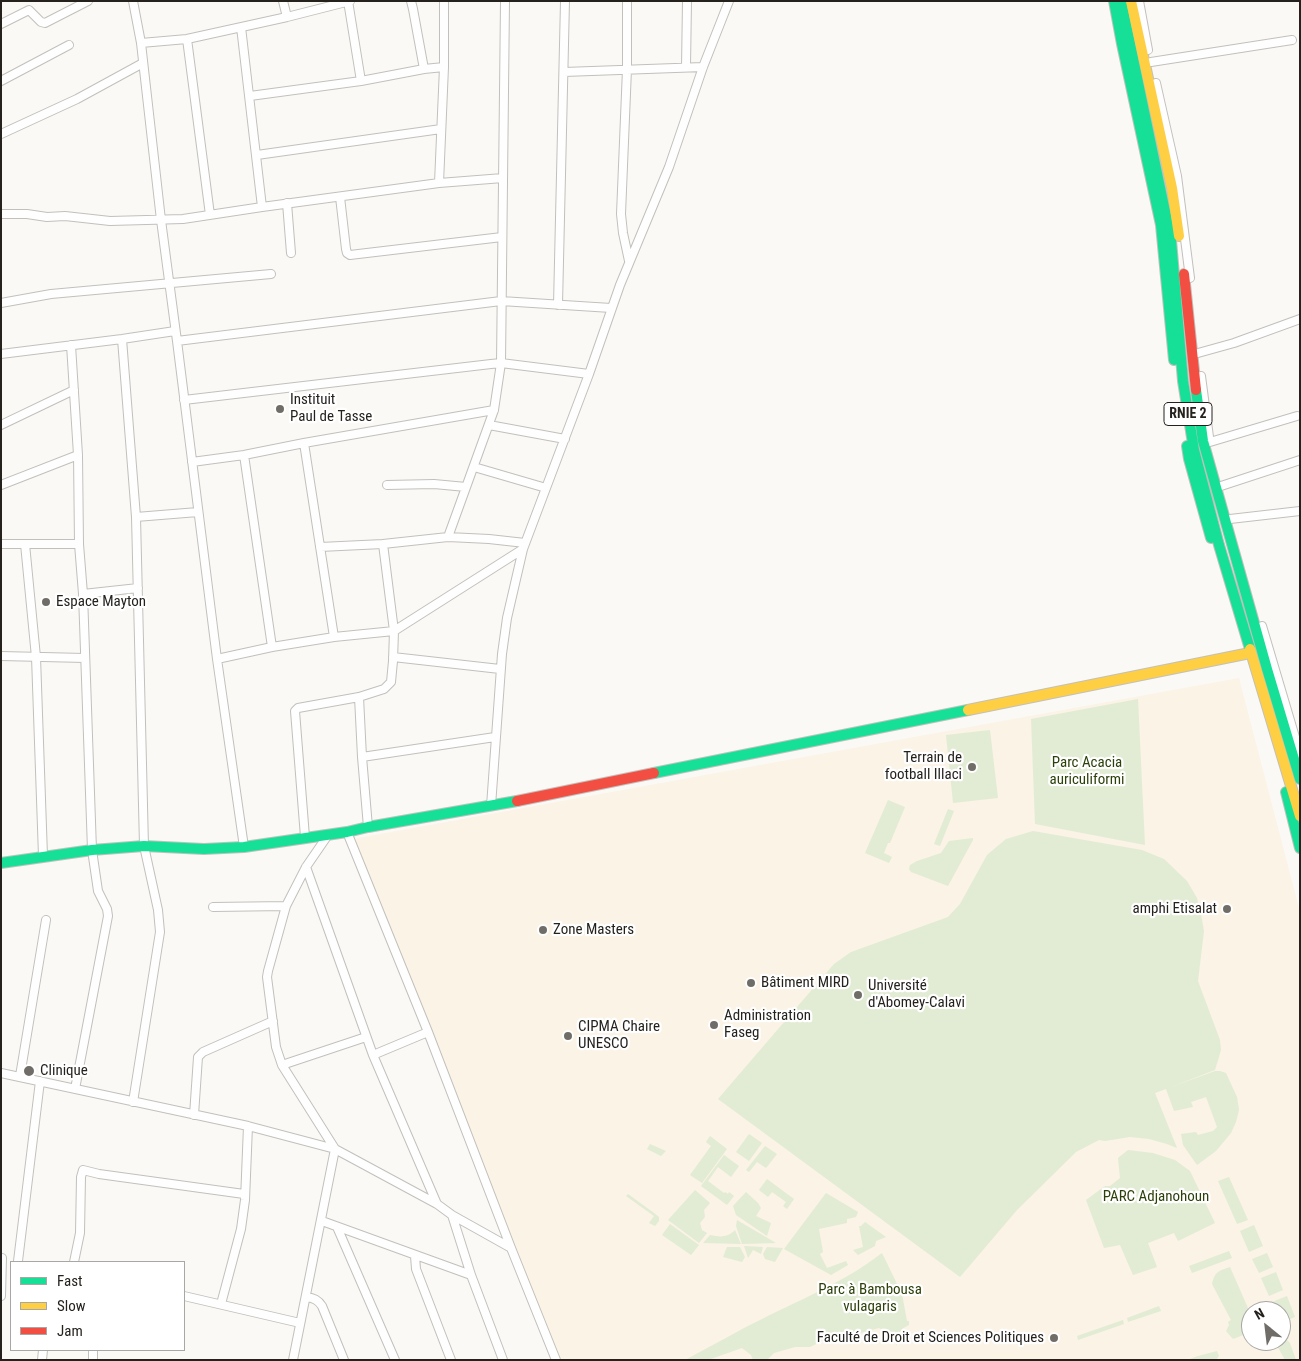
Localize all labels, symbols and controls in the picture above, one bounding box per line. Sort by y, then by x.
place label: Instituit Paul de Tasse [290,391,372,426]
road number: RNIE 2 [1164,402,1212,426]
marker: Instituit Paul de Tasse [274,403,286,415]
place label: Espace Mayton [56,593,146,611]
marker: Espace Mayton [40,596,52,608]
place label: Terrain de football Illaci [885,749,962,784]
park label: Parc Acacia auriculiformi [1049,754,1125,789]
marker: Terrain de football Illaci [966,761,978,773]
place label: amphi Etisalat [1133,900,1217,918]
marker: amphi Etisalat [1221,903,1233,915]
place label: Zone Masters [553,921,634,939]
marker: Zone Masters [537,924,549,936]
place label: Bâtiment MIRD [761,974,849,992]
marker: Bâtiment MIRD [745,977,757,989]
place label: Université d'Abomey-Calavi [868,977,965,1012]
marker: Université d'Abomey-Calavi [852,989,864,1001]
place label: Administration Faseg [724,1007,811,1042]
place label: CIPMA Chaire UNESCO [578,1018,660,1053]
marker: Administration Faseg [708,1019,720,1031]
marker: CIPMA Chaire UNESCO [562,1030,574,1042]
place label: Clinique [40,1062,88,1080]
marker: Clinique [22,1064,36,1078]
park label: PARC Adjanohoun [1103,1188,1209,1206]
legend [10,1261,185,1351]
text: Fast [57,1272,82,1290]
park label: Parc à Bambousa vulagaris [818,1281,922,1316]
text: Slow [57,1297,86,1315]
north arrow [1241,1301,1291,1351]
text: N [1252,1305,1267,1323]
text: Jam [57,1322,83,1340]
place label: Faculté de Droit et Sciences Politiques [817,1329,1044,1347]
marker: Faculté de Droit et Sciences Politiques [1048,1332,1060,1344]

